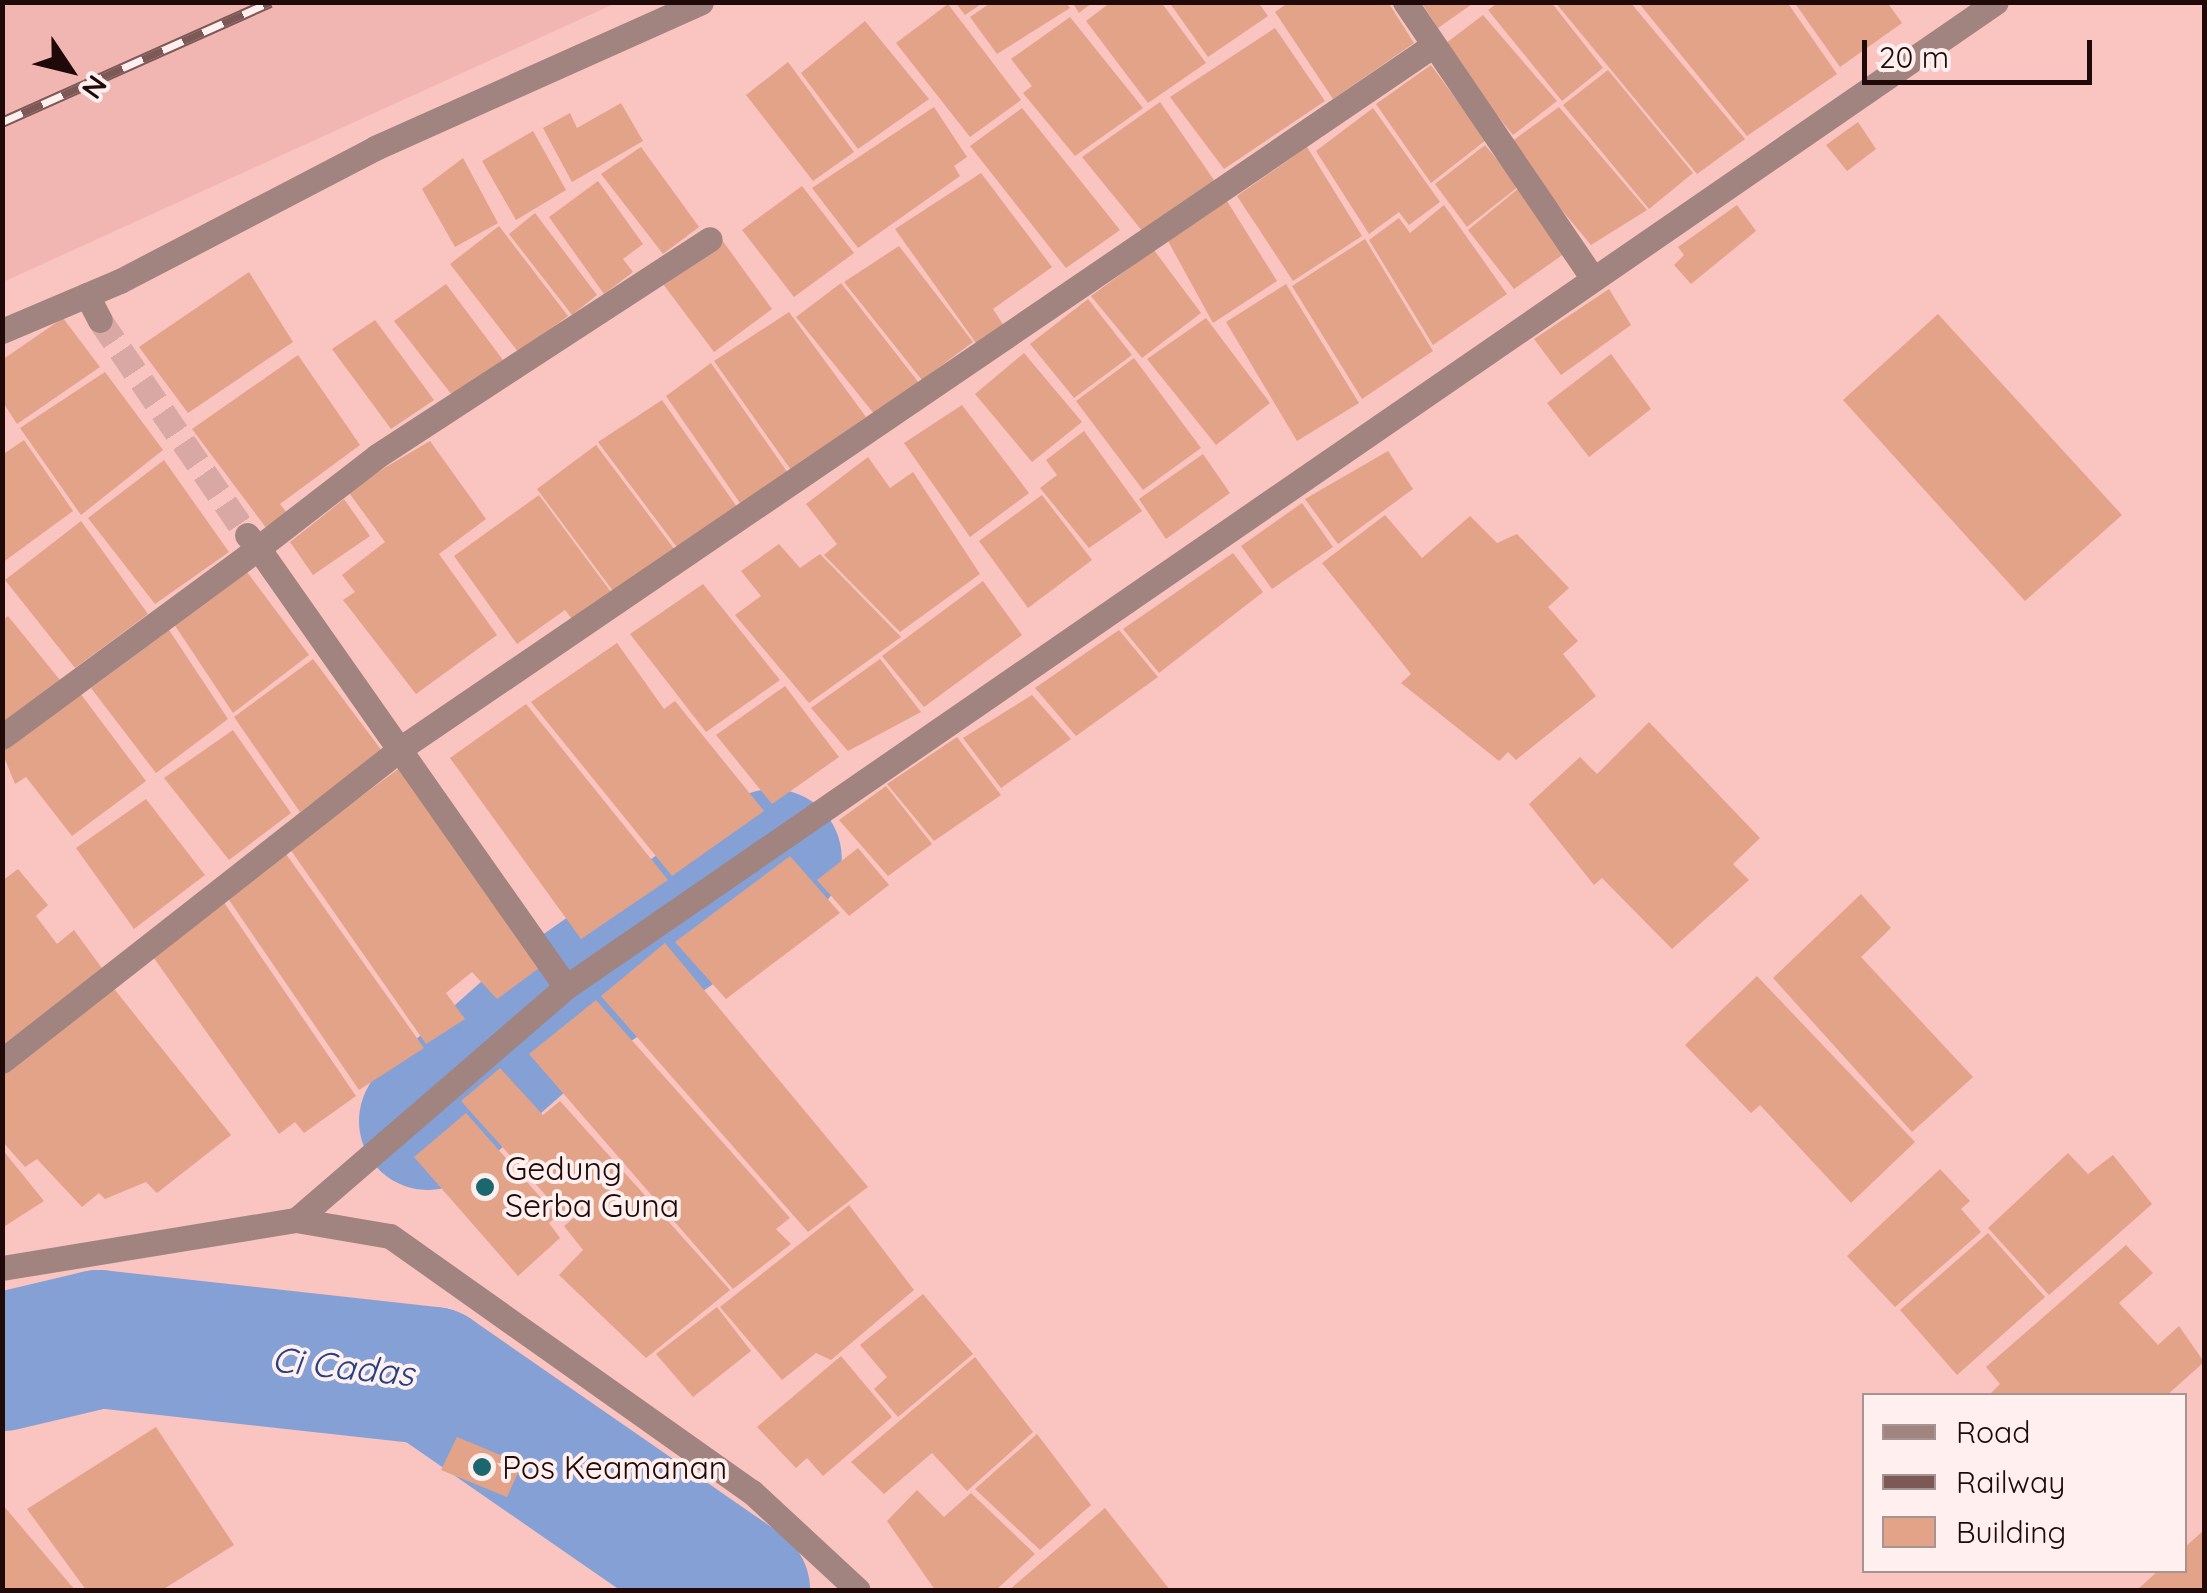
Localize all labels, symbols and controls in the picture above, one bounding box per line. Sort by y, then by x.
north arrow [20,20,120,120]
scale bar [1867,20,2097,82]
text: 20 m [1879,38,1949,76]
text: N [75,69,115,106]
place label: Gedung Serba Guna [505,1150,679,1225]
marker: Gedung Serba Guna [474,1176,496,1198]
water label: Ci Cadas [270,1338,416,1394]
legend [1862,1393,2187,1573]
text: Road [1956,1413,2030,1451]
place label: Pos Keamanan [502,1448,727,1486]
marker: Pos Keamanan [471,1456,493,1478]
text: Railway [1956,1463,2065,1501]
text: Building [1956,1513,2066,1551]

